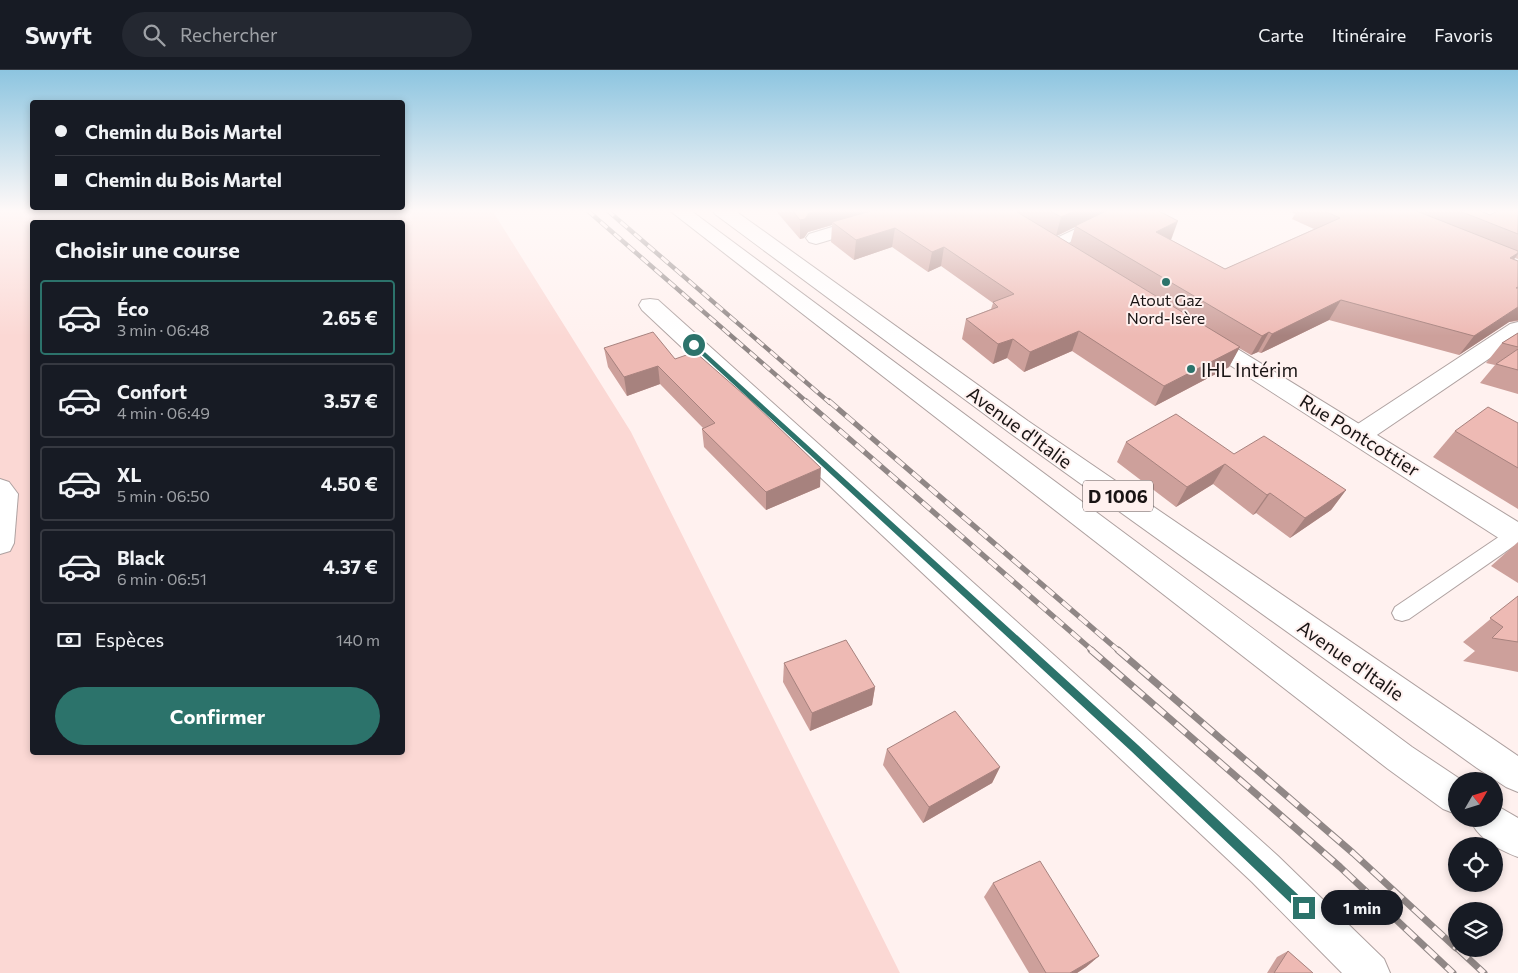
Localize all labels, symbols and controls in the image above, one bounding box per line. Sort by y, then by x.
search box [122,12,472,57]
text: Swyft [25,20,92,49]
icon: search [140,21,168,49]
text: Rechercher [180,23,277,46]
text: Carte [1258,24,1304,46]
text: Itinéraire [1332,24,1406,46]
text: Favoris [1434,24,1493,46]
text: Chemin du Bois Martel [85,120,282,143]
text: Chemin du Bois Martel [85,168,282,191]
text: Choisir une course [55,236,240,263]
marker: Atout Gaz Nord-Isère [1160,276,1172,288]
place label: Atout Gaz Nord-Isère [1127,290,1205,327]
icon: car [57,295,102,340]
text: Éco [117,297,149,320]
text: 2.65 € [323,306,378,329]
text: 3 min · 06:48 [117,320,210,339]
route start [683,334,705,356]
place label: IHL Intérim [1201,358,1298,381]
marker: IHL Intérim [1185,363,1197,375]
icon: car [57,378,102,423]
text: Confort [117,380,187,403]
street label: Avenue d'Italie [963,381,1077,473]
text: 3.57 € [324,389,378,412]
street label: Rue Pontcottier [1296,389,1425,481]
text: 4 min · 06:49 [117,403,210,422]
icon: car [57,461,102,506]
text: XL [117,463,142,486]
text: 4.50 € [321,472,378,495]
road number: D 1006 [1083,481,1153,512]
text: 5 min · 06:50 [117,486,210,505]
icon: car [57,544,102,589]
text: Black [117,546,165,569]
text: 4.37 € [323,555,378,578]
text: 6 min · 06:51 [117,569,207,588]
street label: Avenue d'Italie [1293,615,1409,705]
icon: cash [55,626,83,654]
text: Espèces [95,628,164,651]
text: 140 m [336,630,380,649]
button: Confirmer [55,687,380,745]
north arrow [1448,772,1502,828]
map controls [1448,772,1503,957]
button: locate [1448,837,1503,892]
callout: 1 min [1322,890,1404,926]
route end [1293,897,1315,919]
text: 1 min [1343,898,1381,917]
button: layers [1448,902,1503,957]

